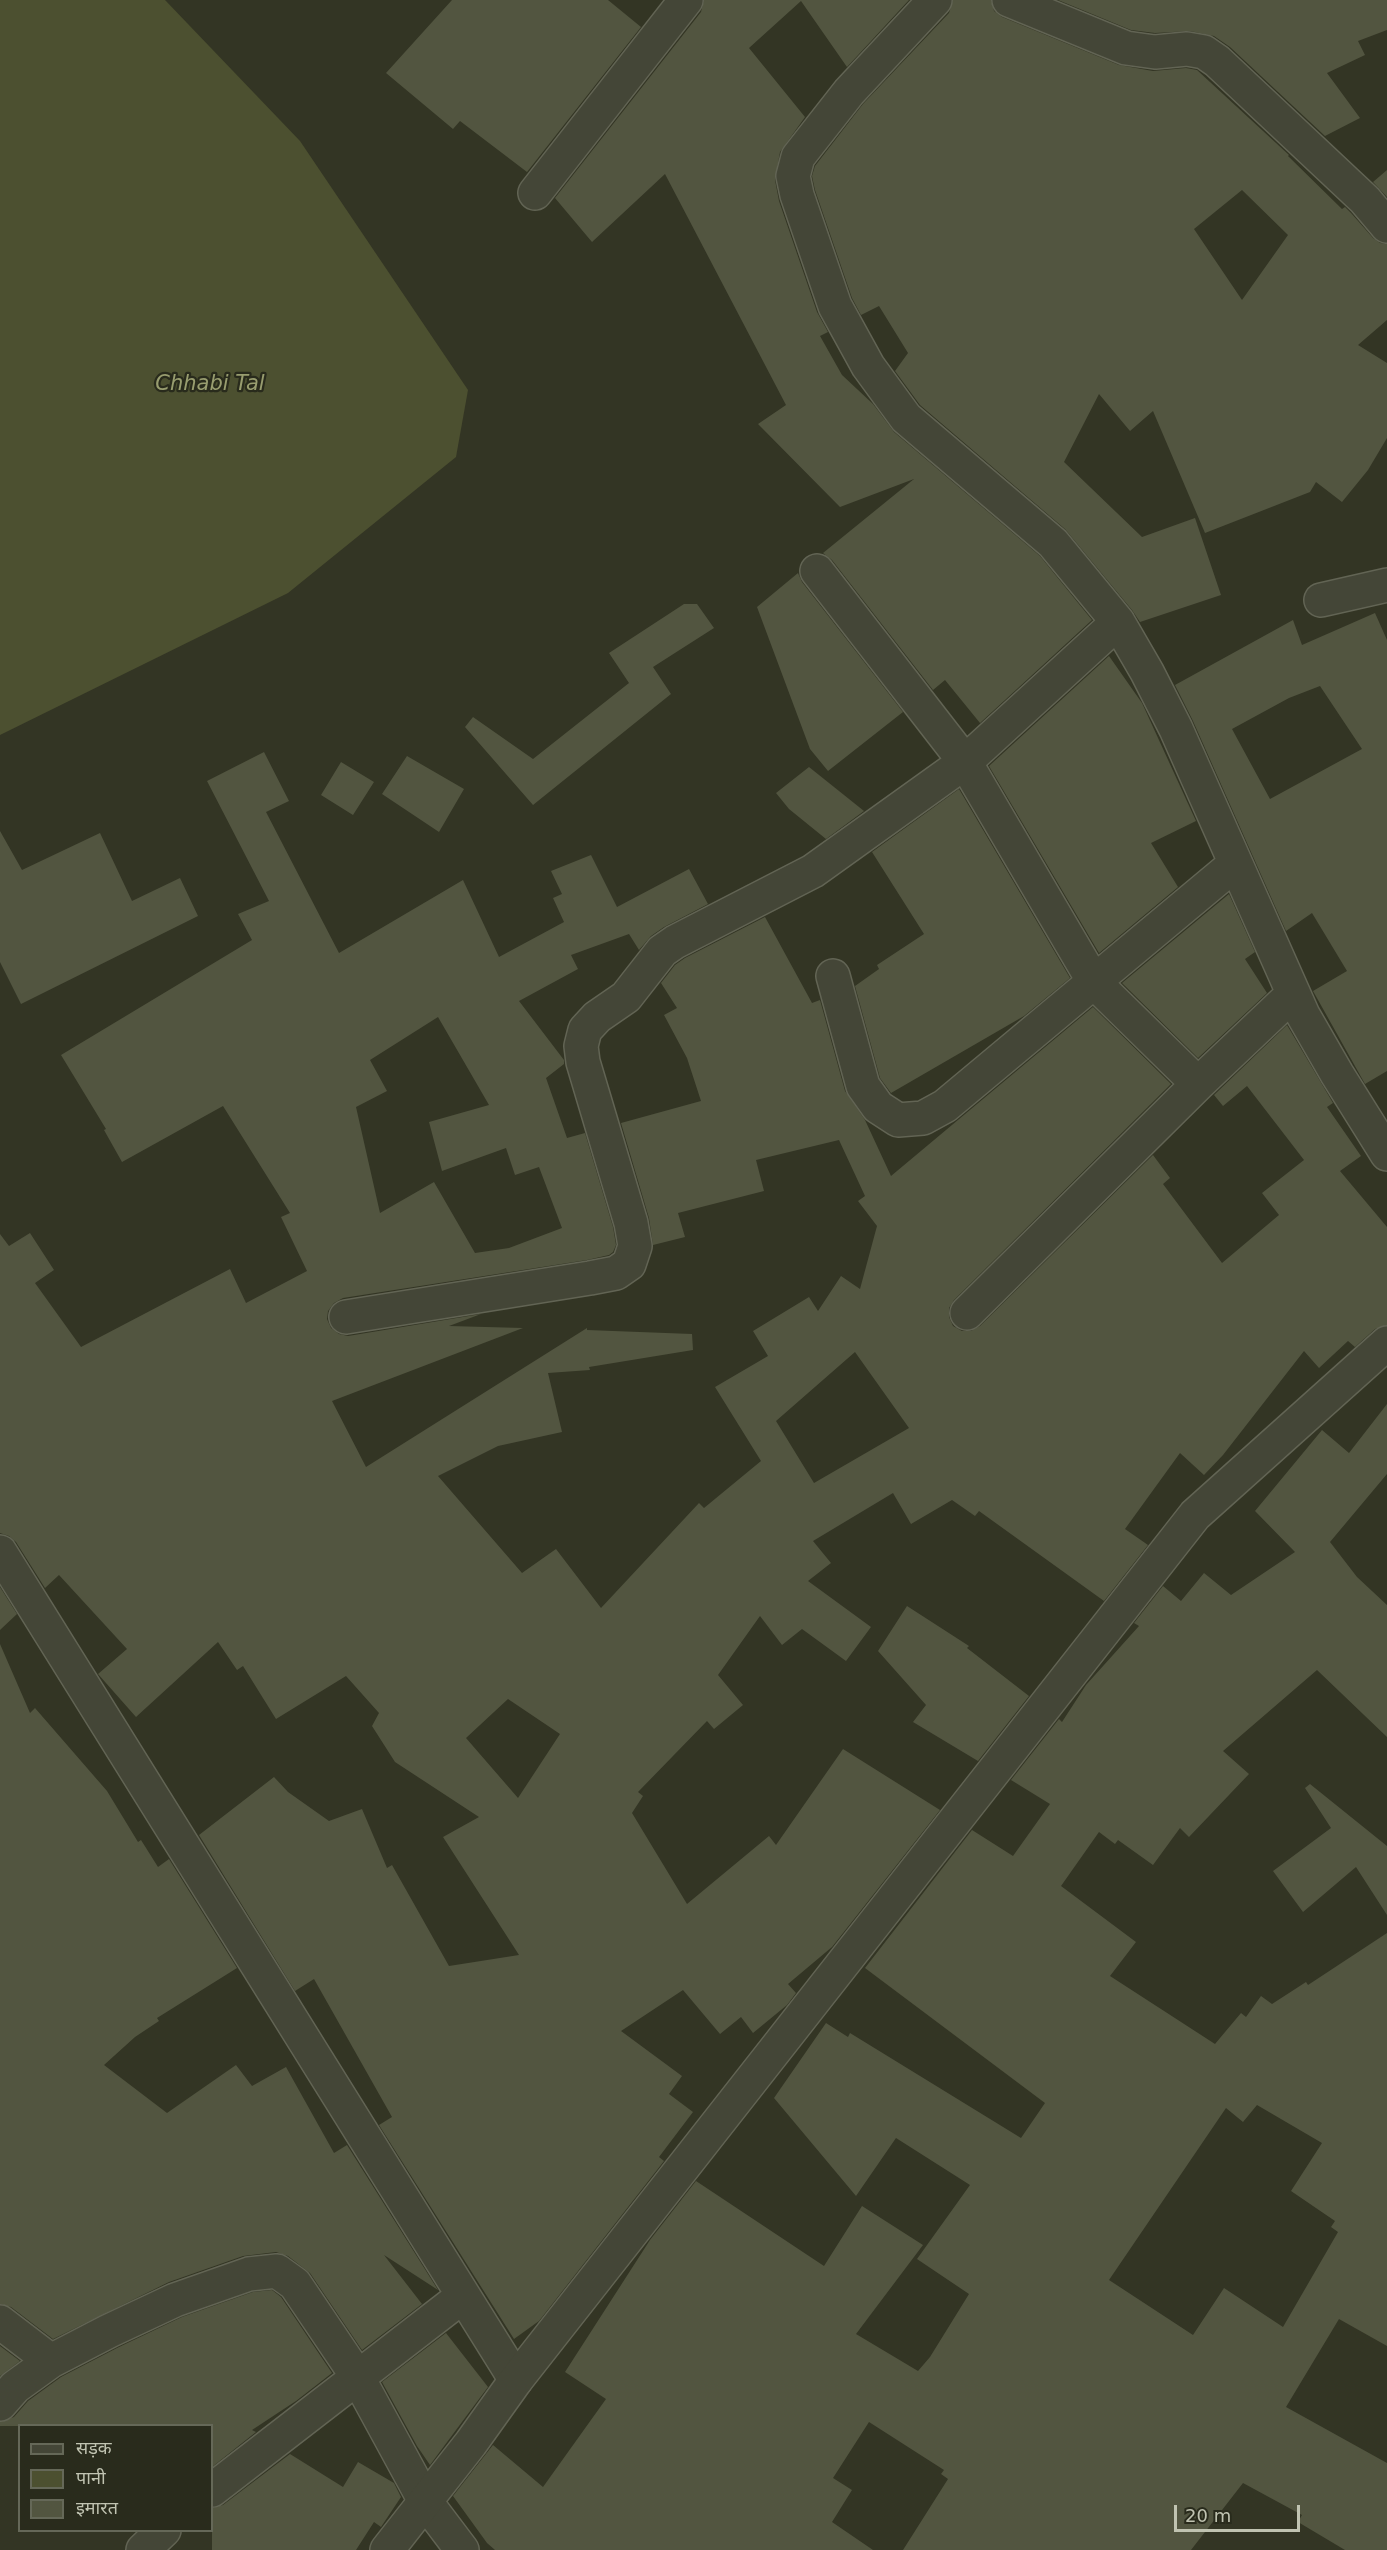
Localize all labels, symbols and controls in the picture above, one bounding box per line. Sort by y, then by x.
water label: Chhabi Tal [155,372,265,398]
legend [18,2424,213,2532]
text: सड़क [76,2437,112,2458]
text: पानी [76,2467,106,2488]
scale bar [1177,2493,1303,2531]
text: इमारत [76,2497,118,2518]
text: 20 m [1185,2505,1231,2526]

